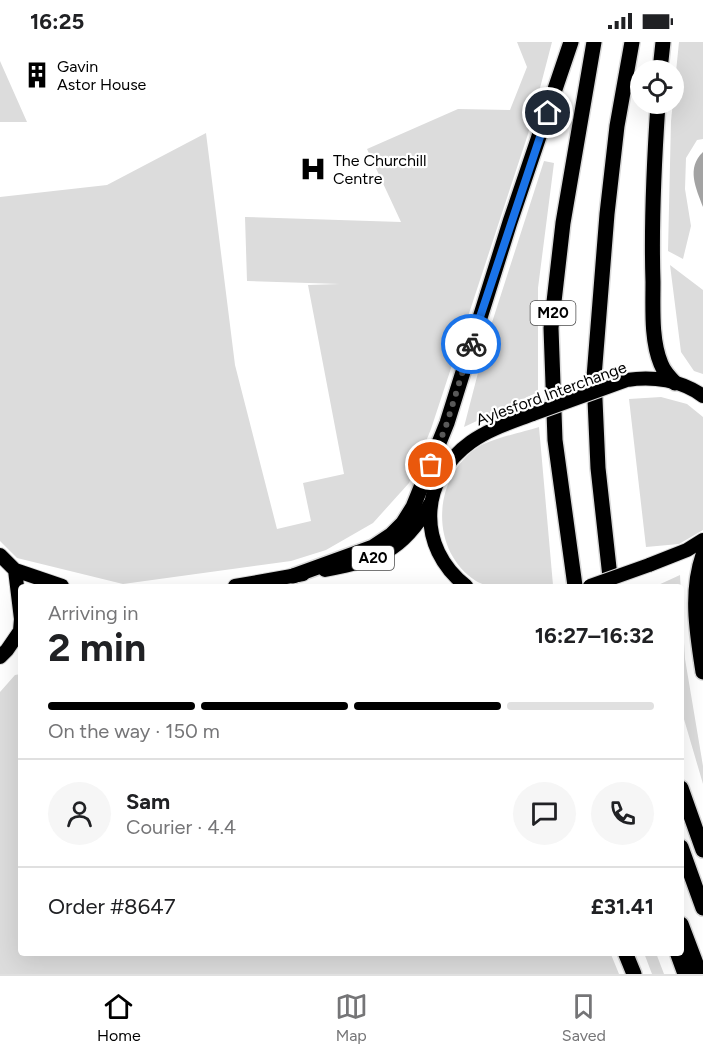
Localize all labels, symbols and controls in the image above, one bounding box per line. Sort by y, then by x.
text: 16:25 [30,8,84,35]
place label: Gavin Astor House [57,57,147,94]
building icon: Gavin Astor House [22,60,52,90]
map controls [630,60,684,114]
button: locate [630,60,684,114]
pin [522,87,573,138]
icon: home [531,96,564,129]
place label: The Churchill Centre [333,151,427,188]
hospital icon: The Churchill Centre [298,154,328,184]
road number: M20 [530,301,576,325]
courier [441,314,501,374]
icon: bike [455,328,488,361]
street label: Aylesford Interchange [473,357,629,430]
pin [405,439,456,490]
icon: bag [414,448,447,481]
road number: A20 [352,546,394,570]
text: Arriving in [48,601,138,625]
text: 16:27–16:32 [535,622,654,649]
text: 2 min [48,624,146,671]
text: On the way · 150 m [48,719,220,743]
button: person [48,782,111,845]
button: chat [513,782,576,845]
button: phone [591,782,654,845]
text: Sam [126,788,170,815]
text: Courier · 4.4 [126,815,236,839]
text: Order #8647 [48,893,176,920]
text: £31.41 [591,893,654,920]
tab: Home [97,990,141,1045]
tab: Map [335,990,368,1045]
tab: Saved [562,990,606,1045]

